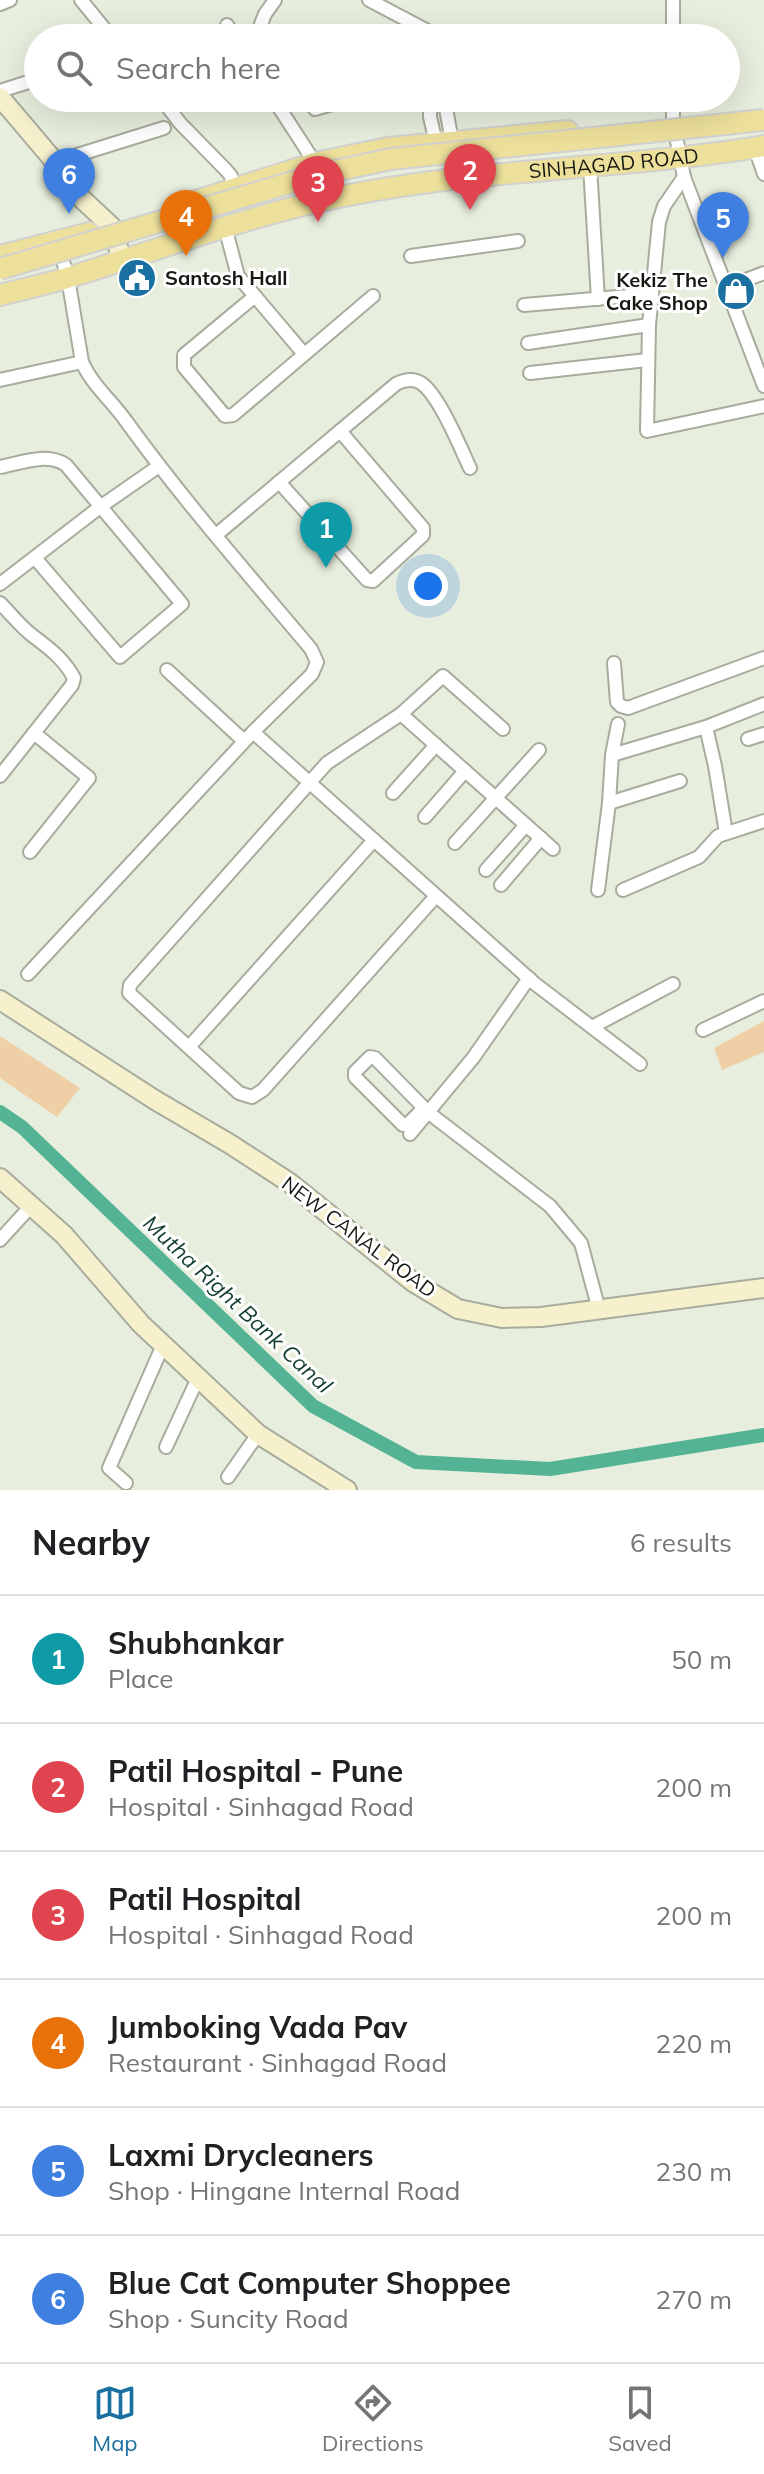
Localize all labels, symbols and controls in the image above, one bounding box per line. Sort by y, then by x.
search box [24,24,740,112]
icon: search [52,46,96,90]
text: Search here [116,49,281,87]
street label: SINHAGAD ROAD [528,142,700,183]
pin: 2 [444,144,496,210]
pin: 6 [43,148,95,214]
pin: 3 [292,156,344,222]
pin: 4 [160,190,212,256]
pin: 5 [697,192,749,258]
public building icon: Santosh Hall [116,257,158,299]
place label: Santosh Hall [165,265,288,290]
place label: Kekiz The Cake Shop [606,267,708,315]
shop icon: Kekiz The Cake Shop [715,270,757,312]
pin: 1 [300,502,352,568]
your location [408,566,448,606]
street label: NEW CANAL ROAD [277,1171,441,1303]
water label: Mutha Right Bank Canal [138,1209,339,1399]
text: Nearby [32,1521,150,1564]
text: 6 results [630,1526,732,1559]
text: Shubhankar [108,1624,284,1662]
text: 1 [50,1643,66,1676]
text: 50 m [671,1643,732,1676]
text: Place [108,1662,173,1695]
text: Patil Hospital - Pune [108,1752,403,1790]
text: 2 [50,1771,66,1804]
text: 200 m [656,1771,732,1804]
text: Hospital · Sinhagad Road [108,1790,414,1823]
text: Patil Hospital [108,1880,301,1918]
text: 3 [50,1899,66,1932]
text: 200 m [656,1899,732,1932]
text: Hospital · Sinhagad Road [108,1918,414,1951]
text: Jumboking Vada Pav [108,2008,407,2046]
text: 4 [50,2027,66,2060]
text: 220 m [656,2027,732,2060]
text: Restaurant · Sinhagad Road [108,2046,447,2079]
text: Laxmi Drycleaners [108,2136,374,2174]
text: 5 [50,2155,66,2188]
text: 230 m [656,2155,732,2188]
text: Shop · Hingane Internal Road [108,2174,460,2207]
text: Blue Cat Computer Shoppee [108,2264,511,2302]
text: 6 [50,2283,66,2316]
text: 270 m [656,2283,732,2316]
text: Shop · Suncity Road [108,2302,349,2335]
tab: Map [92,2381,138,2457]
tab: Directions [322,2381,424,2457]
tab: Saved [608,2381,672,2457]

